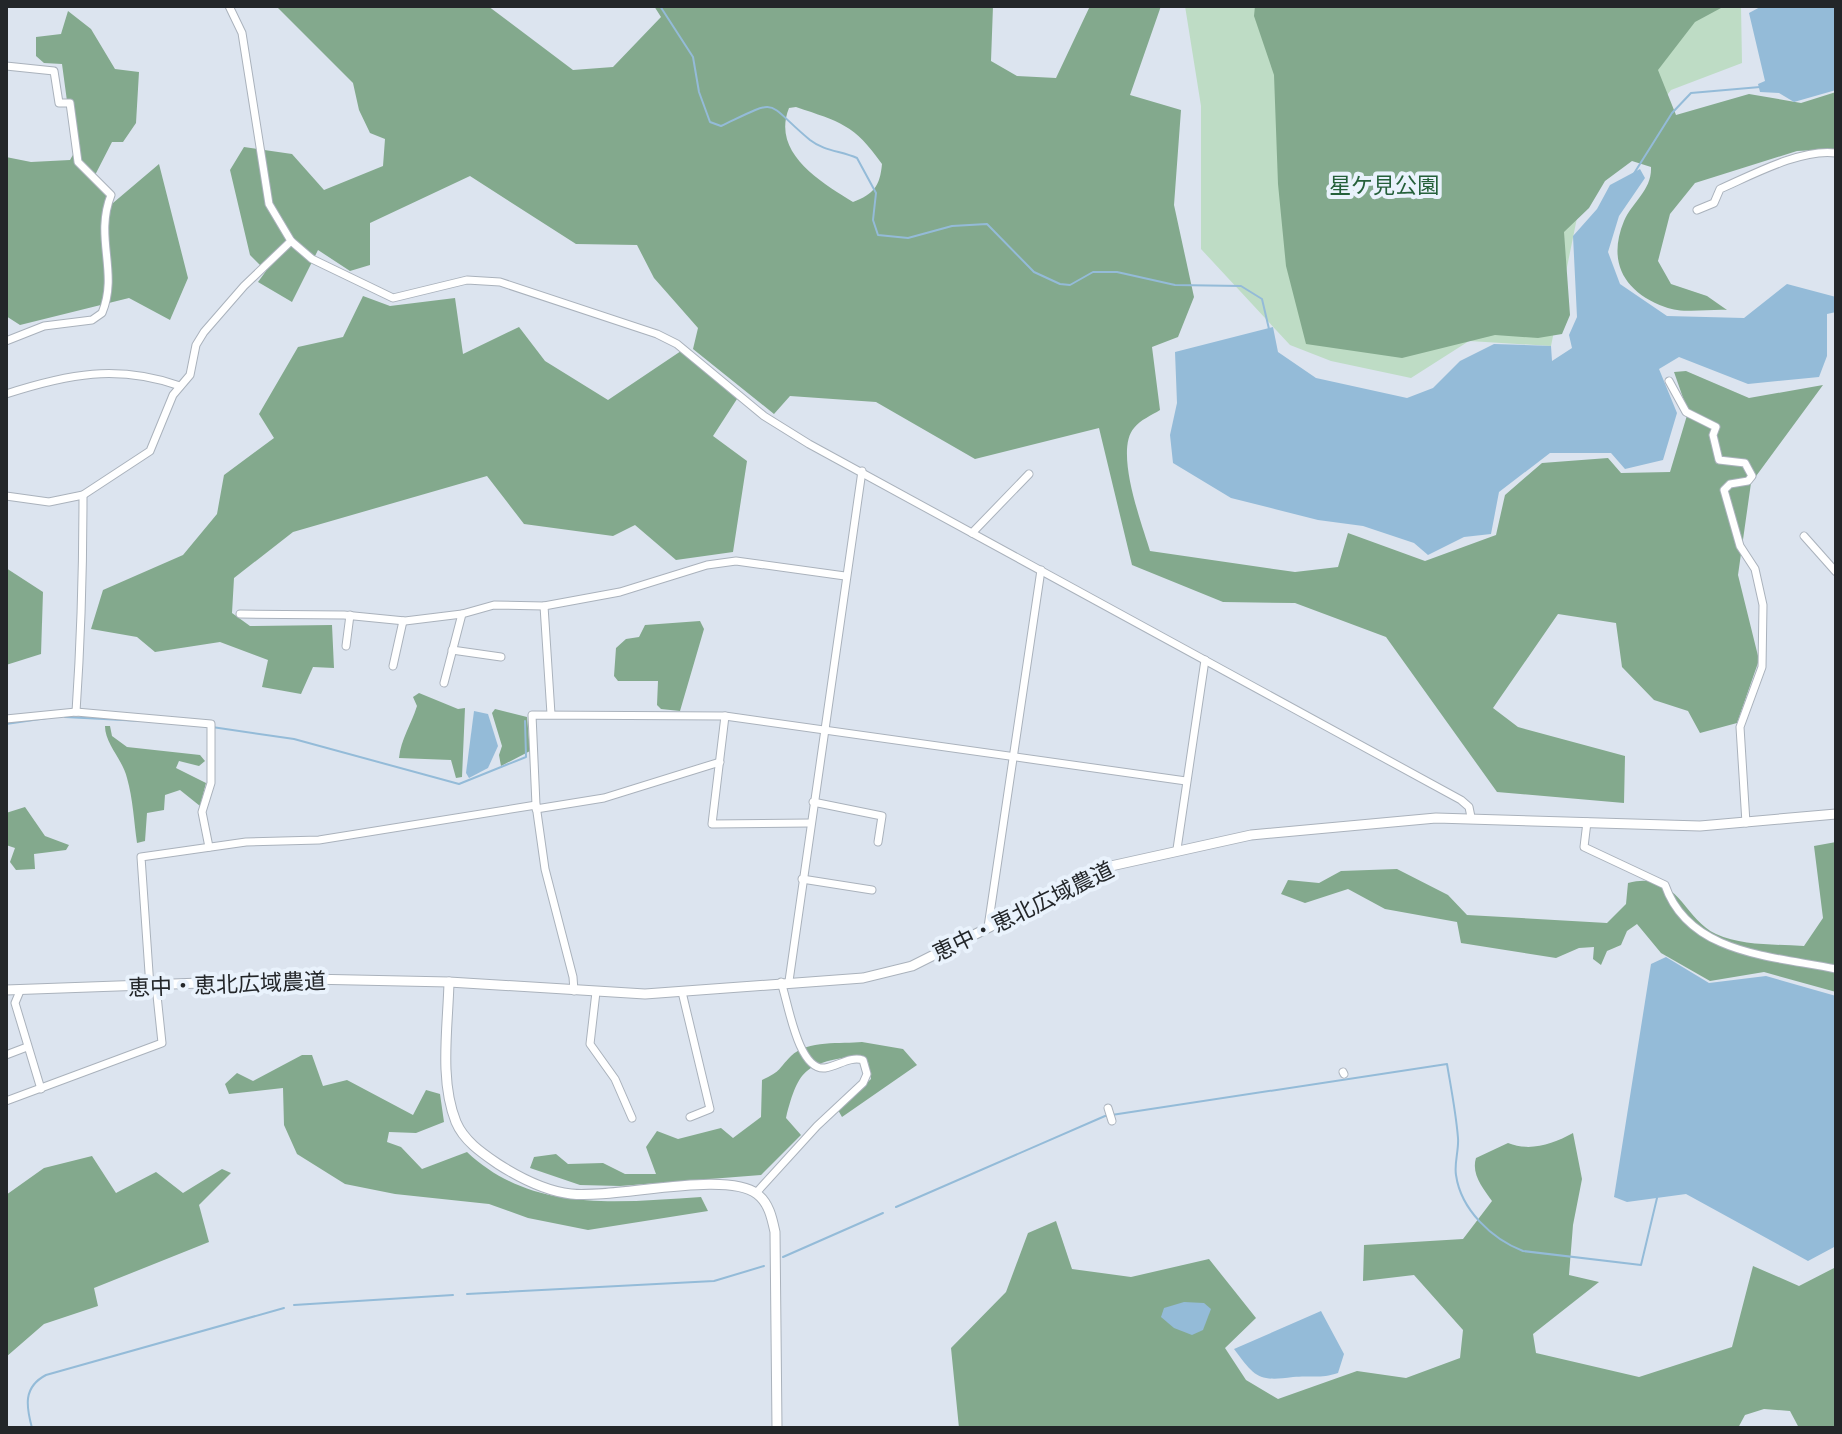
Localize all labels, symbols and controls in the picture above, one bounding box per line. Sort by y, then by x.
park label: 星ケ見公園 [1329,172,1439,199]
street label: 恵中・恵北広域農道 [928,856,1118,967]
street label: 恵中・恵北広域農道 [128,968,326,1001]

